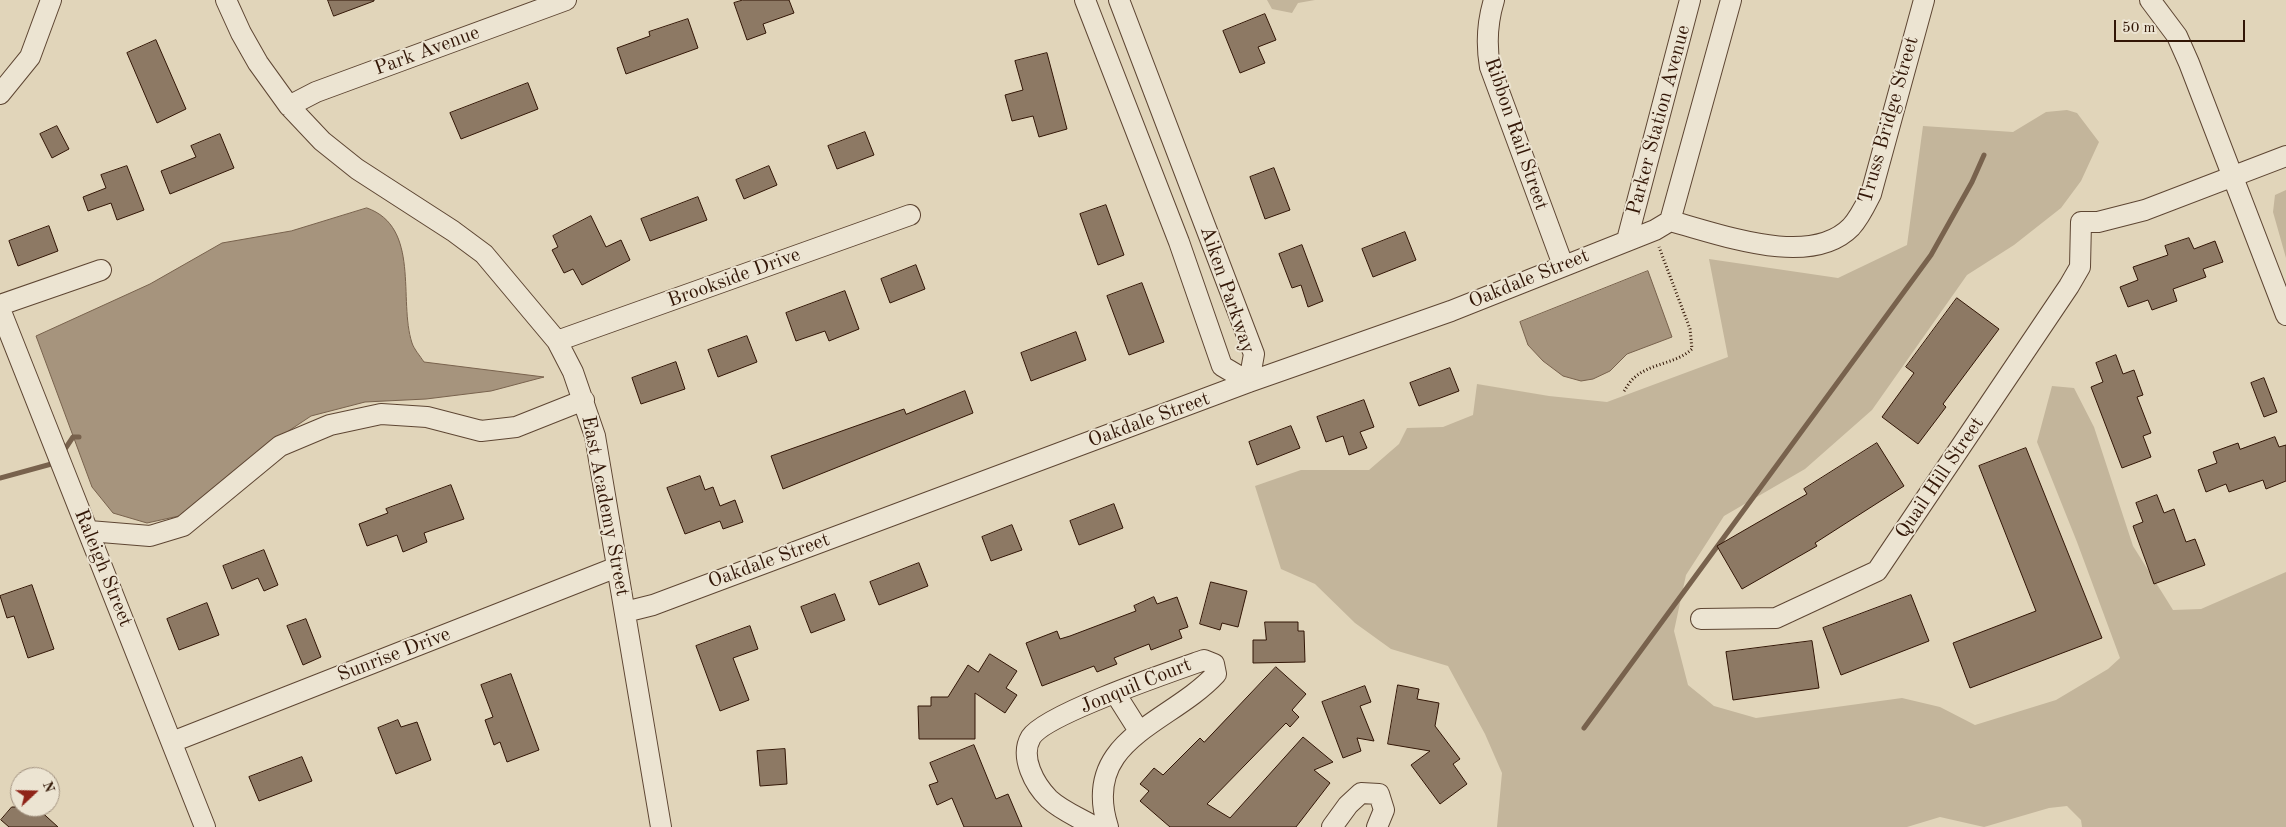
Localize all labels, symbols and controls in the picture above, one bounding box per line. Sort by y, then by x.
scale bar [2116,10,2247,42]
street label: Park Avenue [371,21,483,81]
text: 50 m [2122,21,2156,36]
street label: Parker Station Avenue [1622,22,1696,218]
street label: Truss Bridge Street [1854,34,1924,206]
street label: Ribbon Rail Street [1479,54,1553,214]
street label: Aiken Parkway [1194,223,1260,357]
street label: Brookside Drive [664,243,804,313]
street label: Oakdale Street [1465,244,1593,314]
street label: Oakdale Street [1085,387,1213,453]
street label: Quail Hill Street [1890,413,1990,543]
street label: East Academy Street [576,414,634,598]
street label: Raleigh Street [69,506,137,630]
street label: Oakdale Street [705,528,833,594]
street label: Sunrise Drive [334,622,454,688]
street label: Jonquil Court [1077,653,1195,719]
north arrow [10,767,60,817]
text: N [40,779,57,794]

